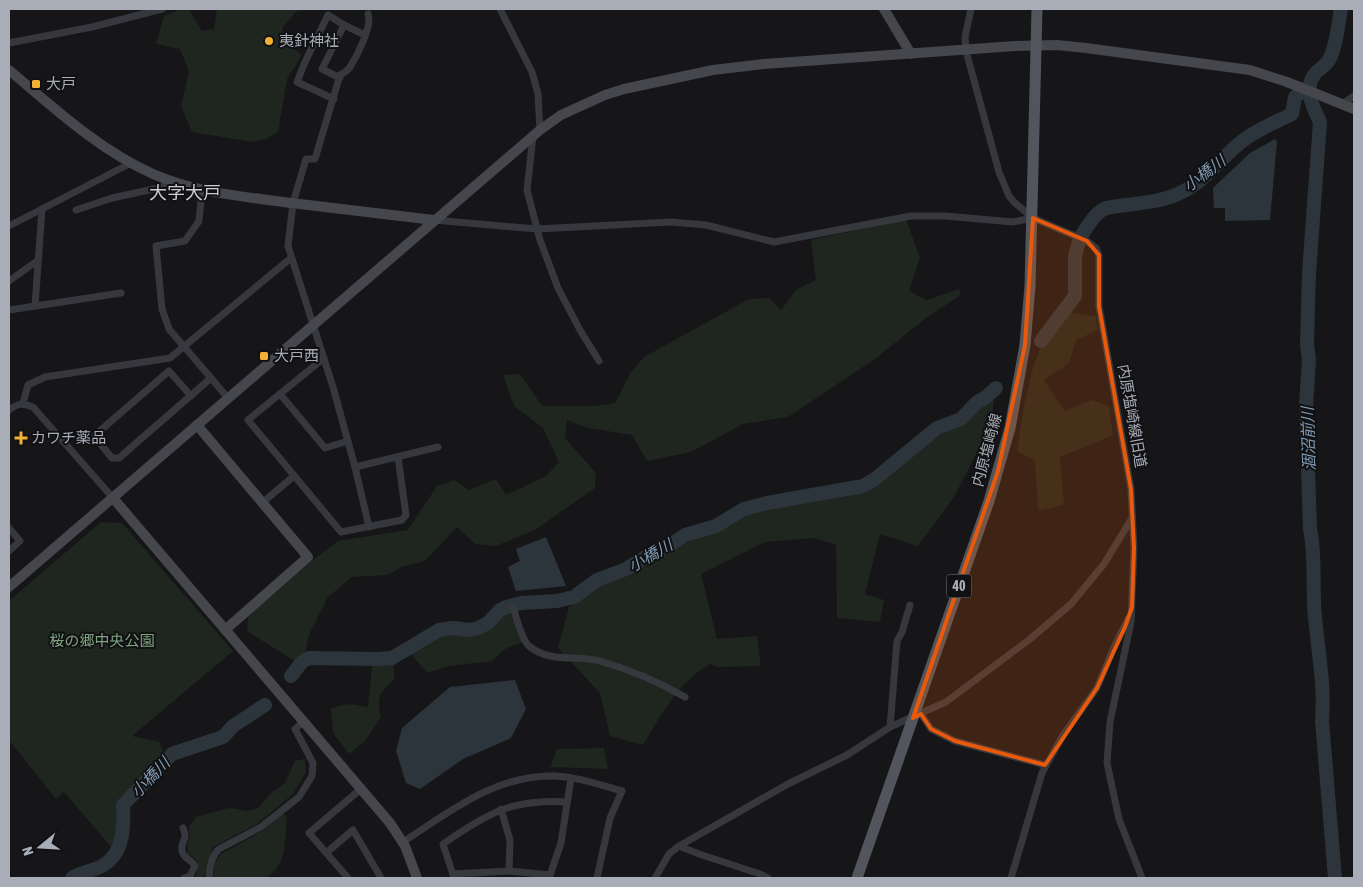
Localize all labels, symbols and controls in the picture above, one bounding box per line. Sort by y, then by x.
place label: 夷針神社 [279,32,339,49]
marker: 夷針神社 [263,35,275,47]
place label: 大戸 [46,75,76,92]
marker: 大戸 [30,78,42,90]
water label: 小橋川 [1179,150,1230,195]
district label: 大字大戸 [149,182,221,203]
place label: 大戸西 [274,347,319,364]
marker: 大戸西 [258,350,270,362]
street label: 内原塩崎線旧道 [1115,363,1150,469]
water label: 涸沼前川 [1298,405,1318,471]
street label: 内原塩崎線 [969,411,1004,488]
place label: カワチ薬品 [31,429,106,446]
marker: カワチ薬品 [15,432,27,444]
water label: 小橋川 [625,534,677,575]
road number: 40 [946,574,972,598]
park label: 桜の郷中央公園 [49,632,155,649]
water label: 小橋川 [127,752,175,801]
north arrow [15,822,65,872]
text: N [19,845,37,857]

